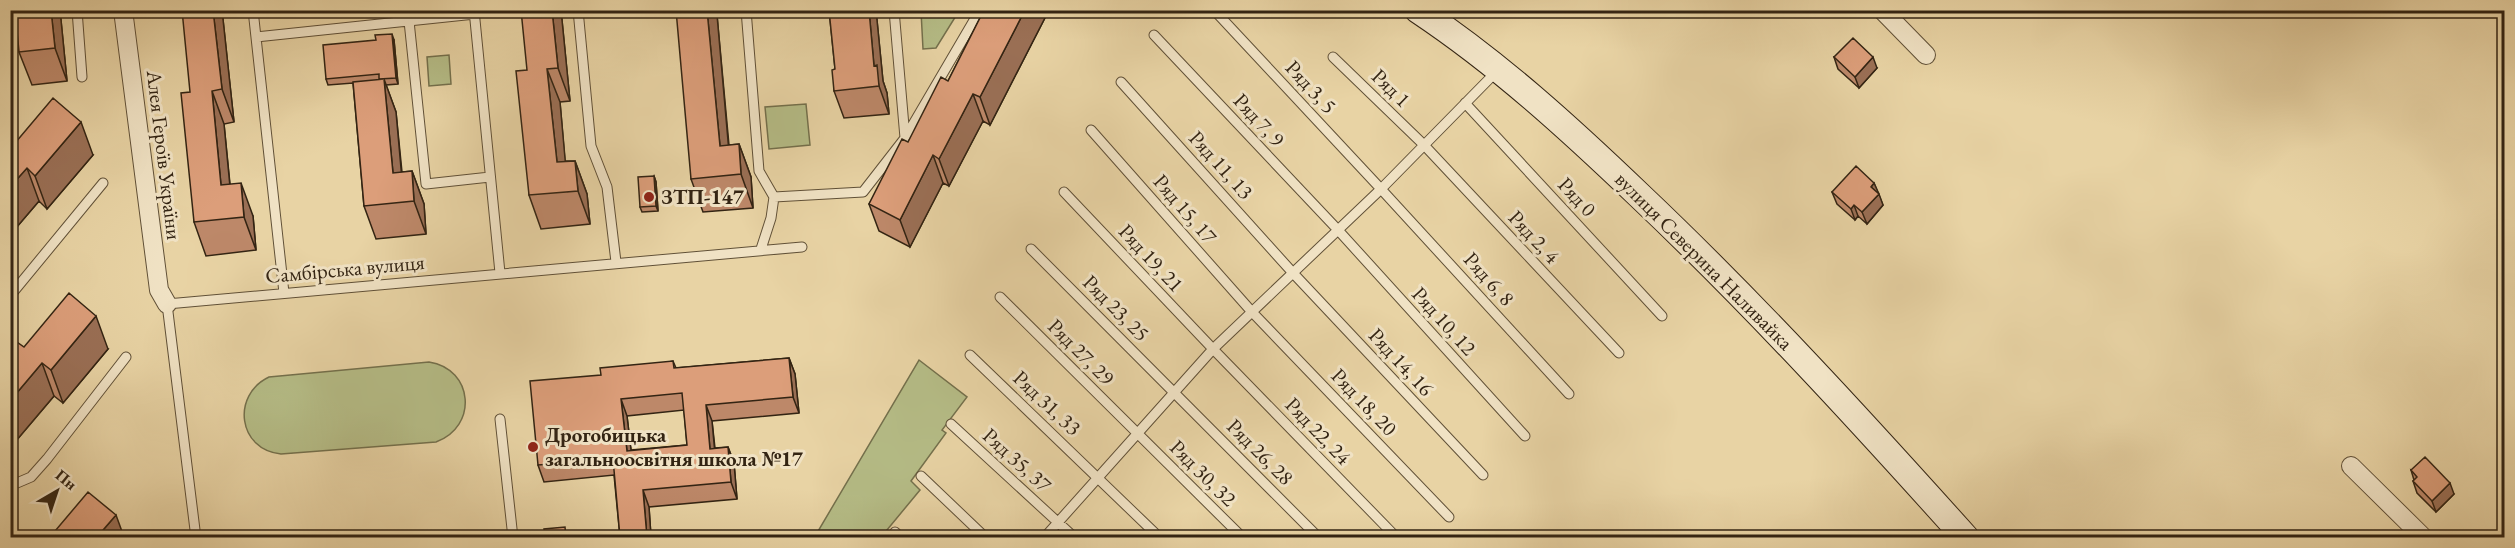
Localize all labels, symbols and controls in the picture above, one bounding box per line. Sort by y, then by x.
street label: Ряд 3, 5 [1280,54,1343,119]
street label: Ряд 1 [1366,63,1417,113]
street label: Алея Героїв України [141,68,188,241]
street label: Ряд 7, 9 [1228,87,1291,152]
street label: Ряд 11, 13 [1183,125,1259,205]
street label: вулиця Северина Наливайка [1609,166,1800,356]
street label: Ряд 15, 17 [1148,168,1224,250]
street label: Ряд 0 [1552,171,1602,222]
place label: ЗТП-147 [661,183,745,210]
marker: ЗТП-147 [642,190,656,204]
street label: Ряд 2, 4 [1503,204,1566,270]
street label: Ряд 19, 21 [1113,218,1190,297]
street label: Ряд 6, 8 [1458,246,1521,311]
street label: Самбірська вулиця [264,248,426,289]
street label: Ряд 23, 25 [1077,269,1155,347]
street label: Ряд 10, 12 [1406,281,1482,361]
street label: Ряд 27, 29 [1042,313,1120,391]
street label: Ряд 14, 16 [1363,322,1440,401]
street label: Ряд 18, 20 [1326,362,1403,441]
street label: Ряд 31, 33 [1008,364,1087,441]
street label: Ряд 22, 24 [1280,391,1358,471]
street label: Ряд 26, 28 [1221,413,1299,491]
place label: Дрогобицька загальноосвітня школа №17 [545,421,804,472]
street label: Ряд 35, 37 [977,422,1058,498]
street label: Ряд 30, 32 [1164,434,1242,512]
marker: Дрогобицька загальноосвітня школа №17 [526,440,540,454]
north arrow [27,461,87,521]
text: Пн [51,465,81,495]

